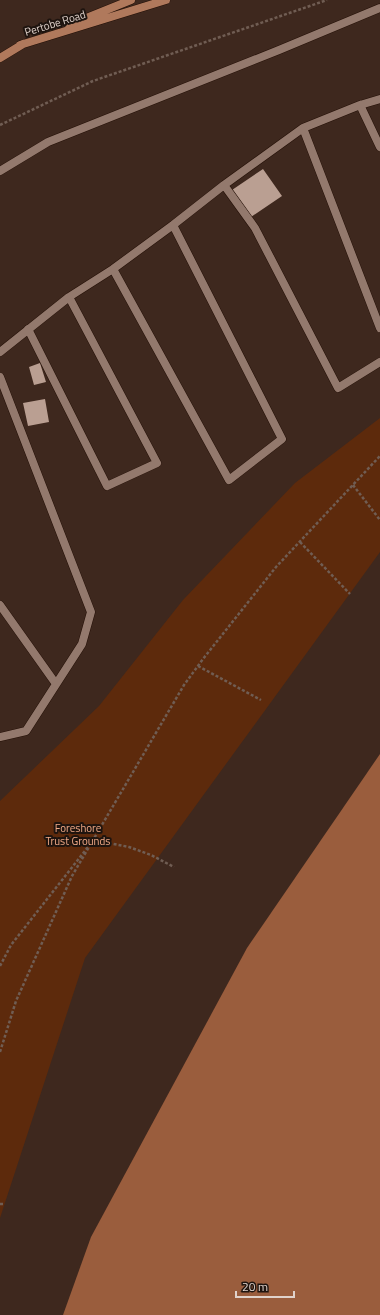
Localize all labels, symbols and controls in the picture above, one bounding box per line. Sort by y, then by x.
street label: Pertobe Road [22,6,88,40]
park label: Foreshore Trust Grounds [46,820,110,849]
scale bar [236,1273,294,1299]
text: 20 m [242,1277,268,1296]

